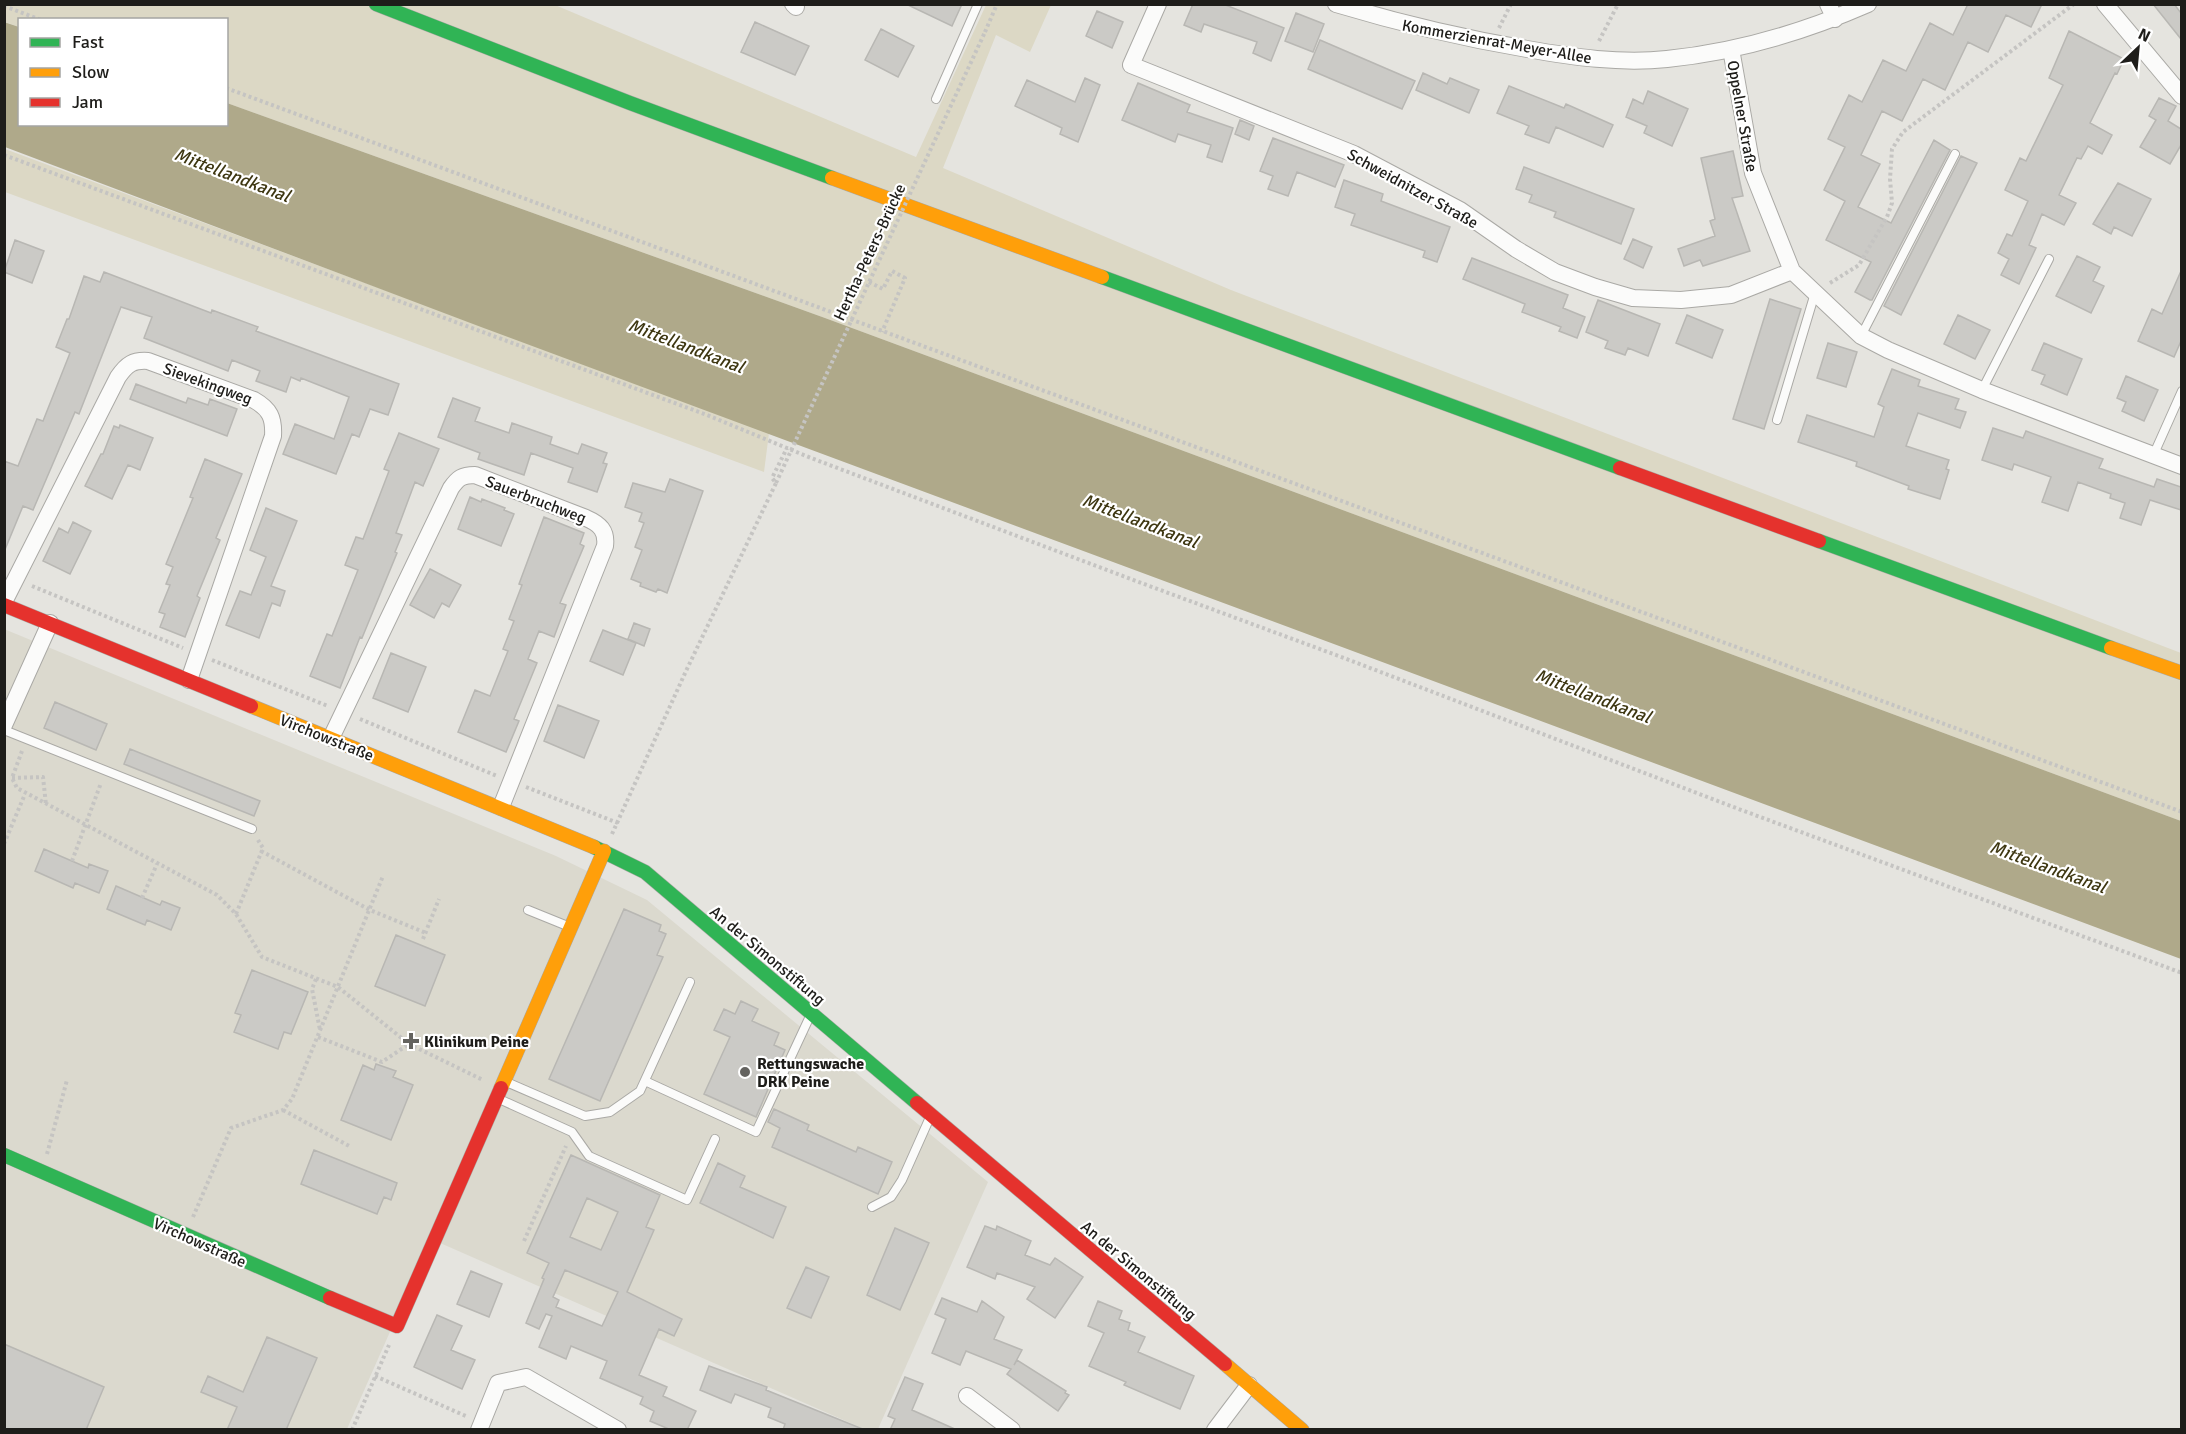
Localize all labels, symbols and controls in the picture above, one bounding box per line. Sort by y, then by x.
street label: Kommerzienrat-Meyer-Allee [1400,15,1593,69]
legend [18,18,228,126]
north arrow [2108,18,2168,78]
text: N [2135,24,2154,47]
text: Fast [72,31,104,53]
street label: Oppelner Straße [1722,59,1762,173]
text: Slow [72,61,109,83]
text: Jam [72,91,103,113]
water label: Mittellandkanal [171,143,295,208]
street label: Schweidnitzer Straße [1344,145,1481,233]
street label: Hertha-Peters-Brücke [829,181,910,324]
water label: Mittellandkanal [625,314,749,379]
street label: Sievekingweg [160,359,255,409]
street label: Sauerbruchweg [482,472,589,528]
water label: Mittellandkanal [1079,489,1203,554]
water label: Mittellandkanal [1532,664,1656,729]
street label: Virchowstraße [277,710,377,766]
water label: Mittellandkanal [1987,836,2111,899]
street label: An der Simonstiftung [706,902,829,1010]
marker: Klinikum Peine [402,1032,420,1050]
place label: Klinikum Peine [424,1032,529,1052]
place label: Rettungswache DRK Peine [757,1054,864,1092]
marker: Rettungswache DRK Peine [738,1065,752,1079]
street label: Virchowstraße [150,1214,249,1272]
street label: An der Simonstiftung [1077,1217,1200,1325]

